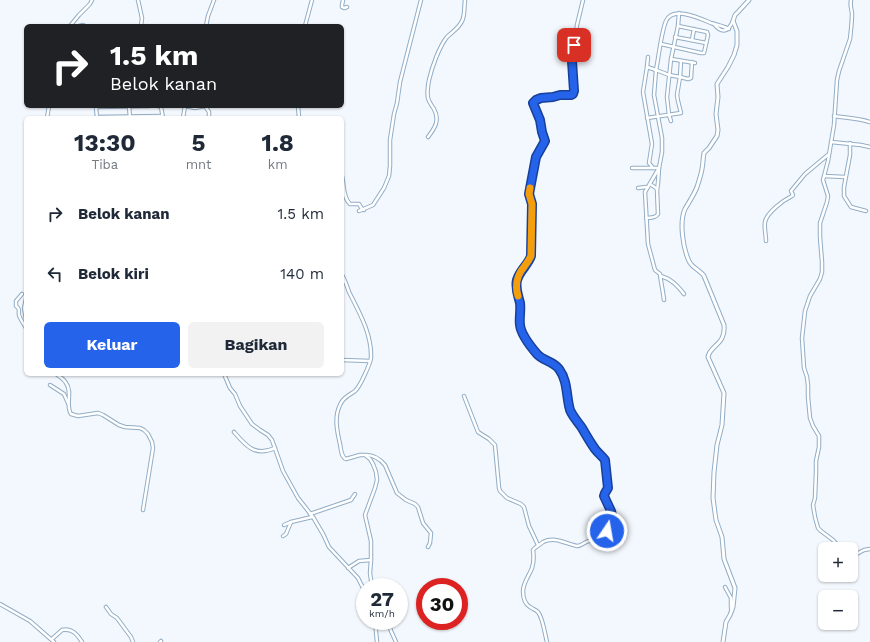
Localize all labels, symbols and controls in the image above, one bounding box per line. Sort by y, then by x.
pin [557,28,591,62]
icon: arrive [563,34,585,56]
text: 1.5 km [110,39,198,72]
icon: right [44,40,96,92]
text: Belok kanan [110,73,217,94]
text: 13:30 [74,129,136,157]
text: 5 [192,129,206,157]
text: 1.8 [262,129,294,157]
text: Tiba [92,157,118,172]
text: mnt [186,157,211,172]
text: km [268,157,288,172]
icon: right [44,203,66,225]
text: Belok kanan [78,205,169,223]
text: 1.5 km [278,205,324,223]
icon: left [44,263,66,285]
text: Belok kiri [78,265,149,283]
text: 140 m [280,265,324,283]
button: Keluar [44,322,180,368]
button: Bagikan [188,322,324,368]
position arrow [586,510,628,552]
map controls [818,542,858,630]
button: + [818,542,858,582]
speed limit sign: 30 [416,578,468,630]
text: 27 [370,587,394,611]
button: − [818,590,858,630]
text: km/h [369,608,395,619]

